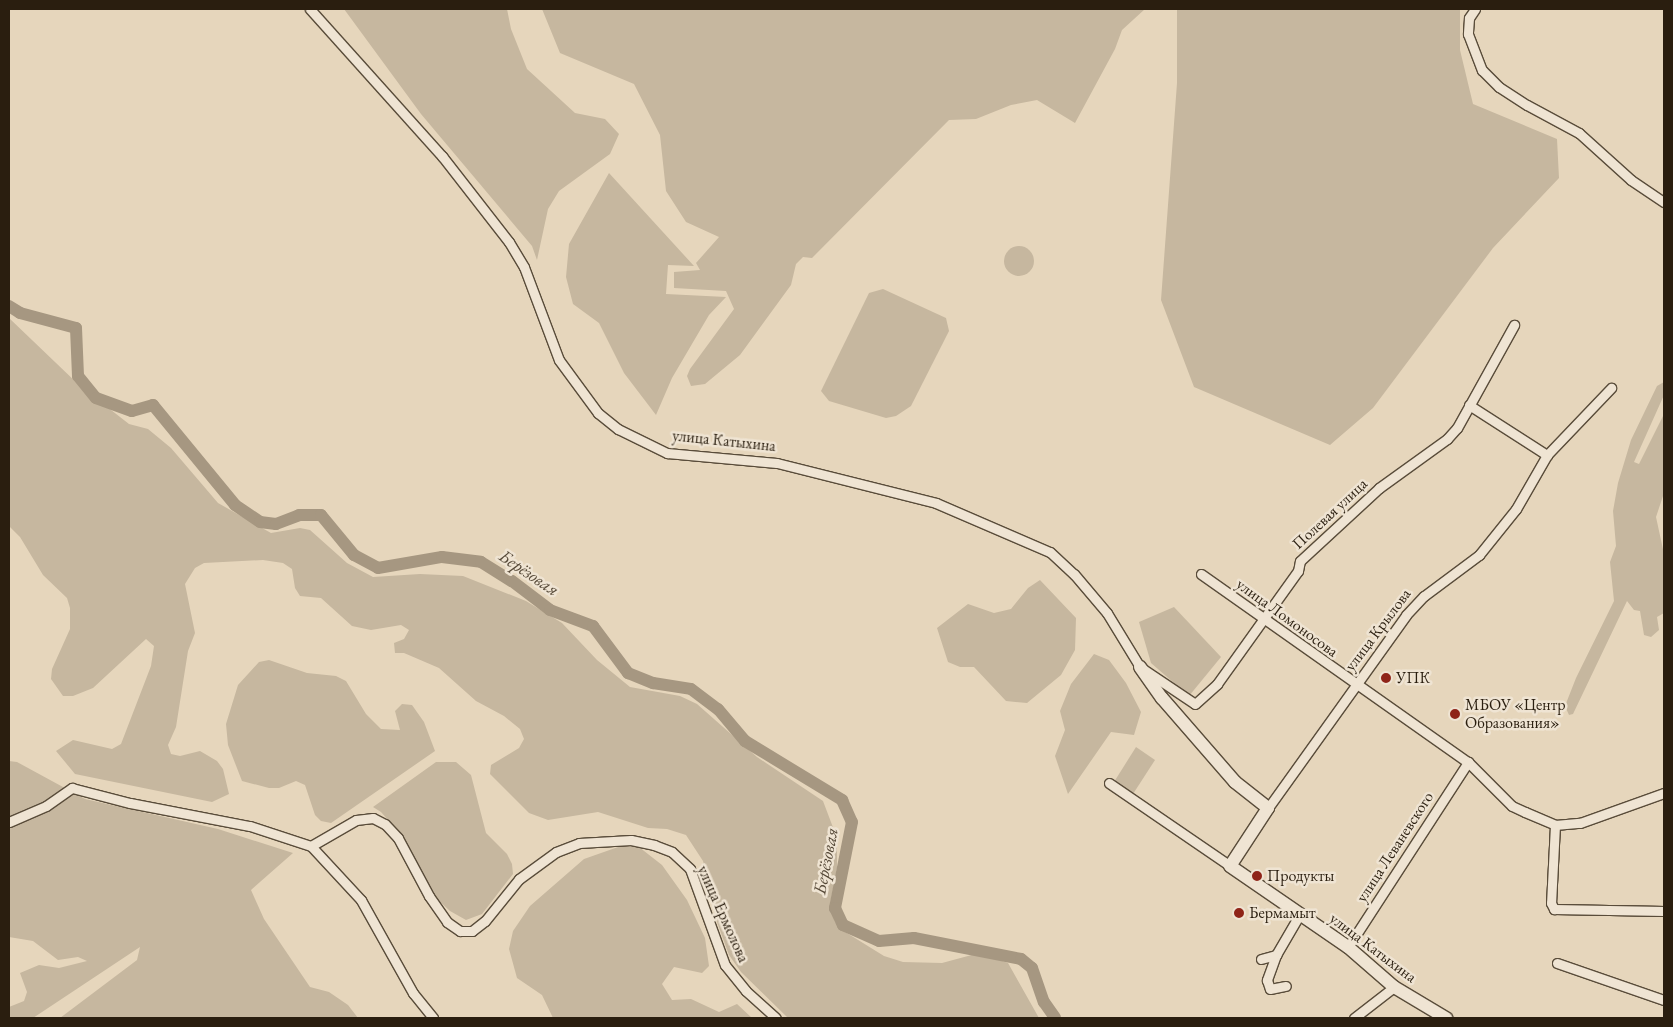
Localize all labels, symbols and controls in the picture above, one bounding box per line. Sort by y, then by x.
street label: улица Катыхина [671,426,777,456]
street label: Полевая улица [1288,474,1372,554]
water label: Берёзовая [495,545,563,601]
street label: улица Ломоносова [1232,575,1342,661]
street label: улица Крылова [1341,585,1415,675]
place label: УПК [1396,668,1430,688]
marker: УПК [1380,672,1392,684]
place label: МБОУ «Центр Образования» [1465,695,1566,733]
marker: МБОУ «Центр Образования» [1449,708,1461,720]
street label: улица Леваневского [1352,788,1438,906]
water label: Берёзовая [809,826,843,896]
street label: улица Ермолова [693,863,753,965]
place label: Продукты [1267,866,1334,886]
marker: Продукты [1251,870,1263,882]
place label: Бермамыт [1249,903,1315,923]
marker: Бермамыт [1233,907,1245,919]
street label: улица Катыхина [1326,909,1420,987]

